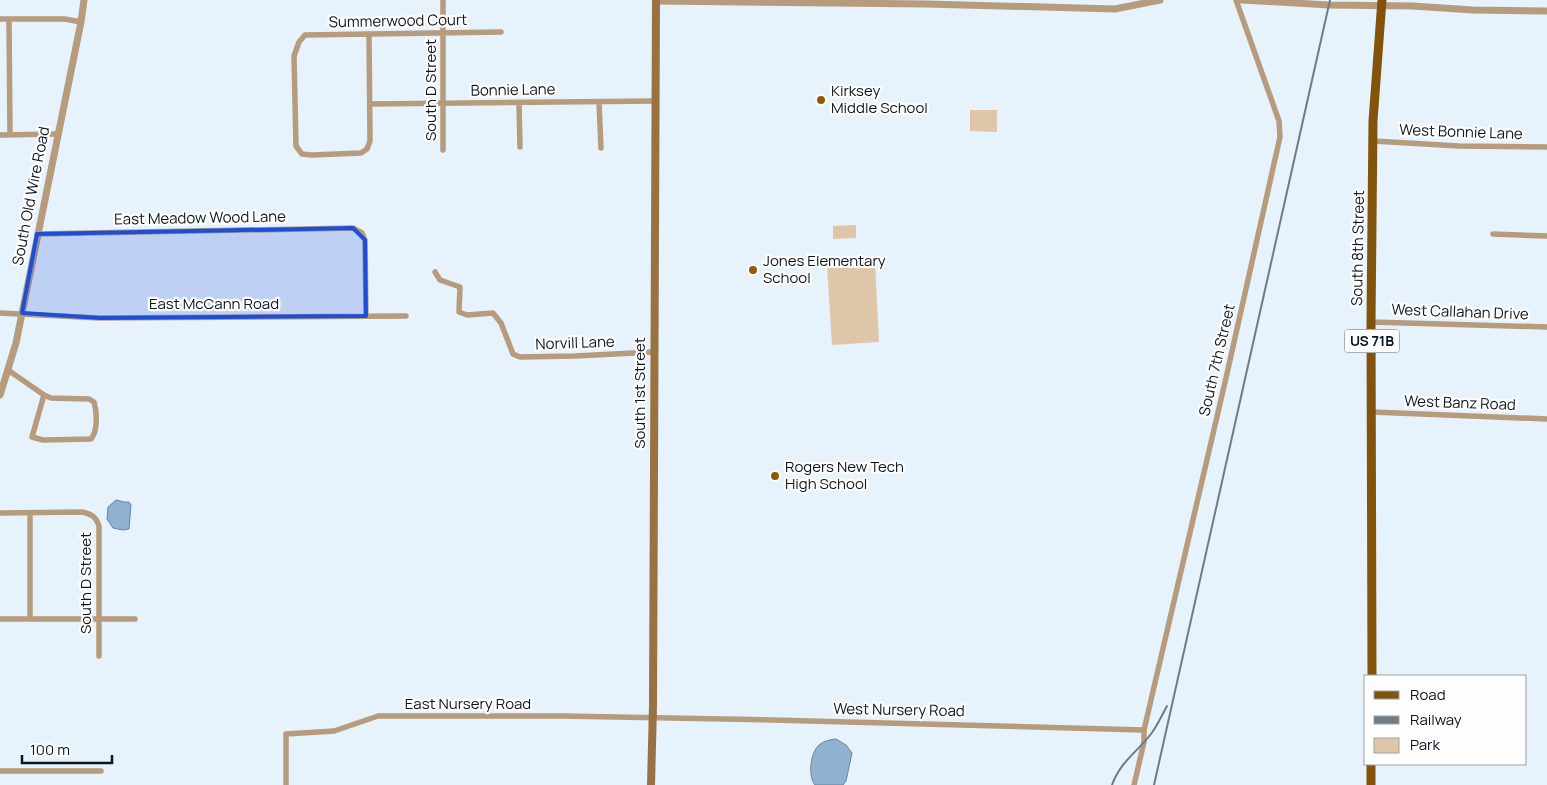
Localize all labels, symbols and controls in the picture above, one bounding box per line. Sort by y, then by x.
street label: Summerwood Court [329,9,467,32]
street label: South D Street [420,39,441,141]
street label: Bonnie Lane [470,78,556,101]
place label: Kirksey Middle School [831,80,928,118]
marker: Kirksey Middle School [815,94,827,106]
street label: West Bonnie Lane [1399,119,1523,144]
street label: South Old Wire Road [7,125,54,267]
street label: South 8th Street [1346,190,1369,306]
street label: East Meadow Wood Lane [114,205,286,229]
place label: Jones Elementary School [763,250,886,288]
marker: Jones Elementary School [747,264,759,276]
street label: East McCann Road [149,293,279,314]
street label: West Callahan Drive [1391,299,1529,324]
street label: South 7th Street [1193,302,1240,418]
road number: US 71B [1344,330,1400,352]
street label: Norvill Lane [535,331,615,354]
street label: South 1st Street [629,337,650,449]
street label: West Banz Road [1404,390,1516,415]
place label: Rogers New Tech High School [785,456,904,494]
marker: Rogers New Tech High School [769,470,781,482]
street label: South D Street [75,532,96,634]
legend [1364,675,1527,765]
text: Road [1410,684,1446,705]
street label: East Nursery Road [405,693,531,714]
street label: West Nursery Road [833,698,965,721]
text: Railway [1410,709,1462,730]
scale bar [22,732,112,764]
text: Park [1410,734,1440,755]
text: 100 m [30,739,70,760]

